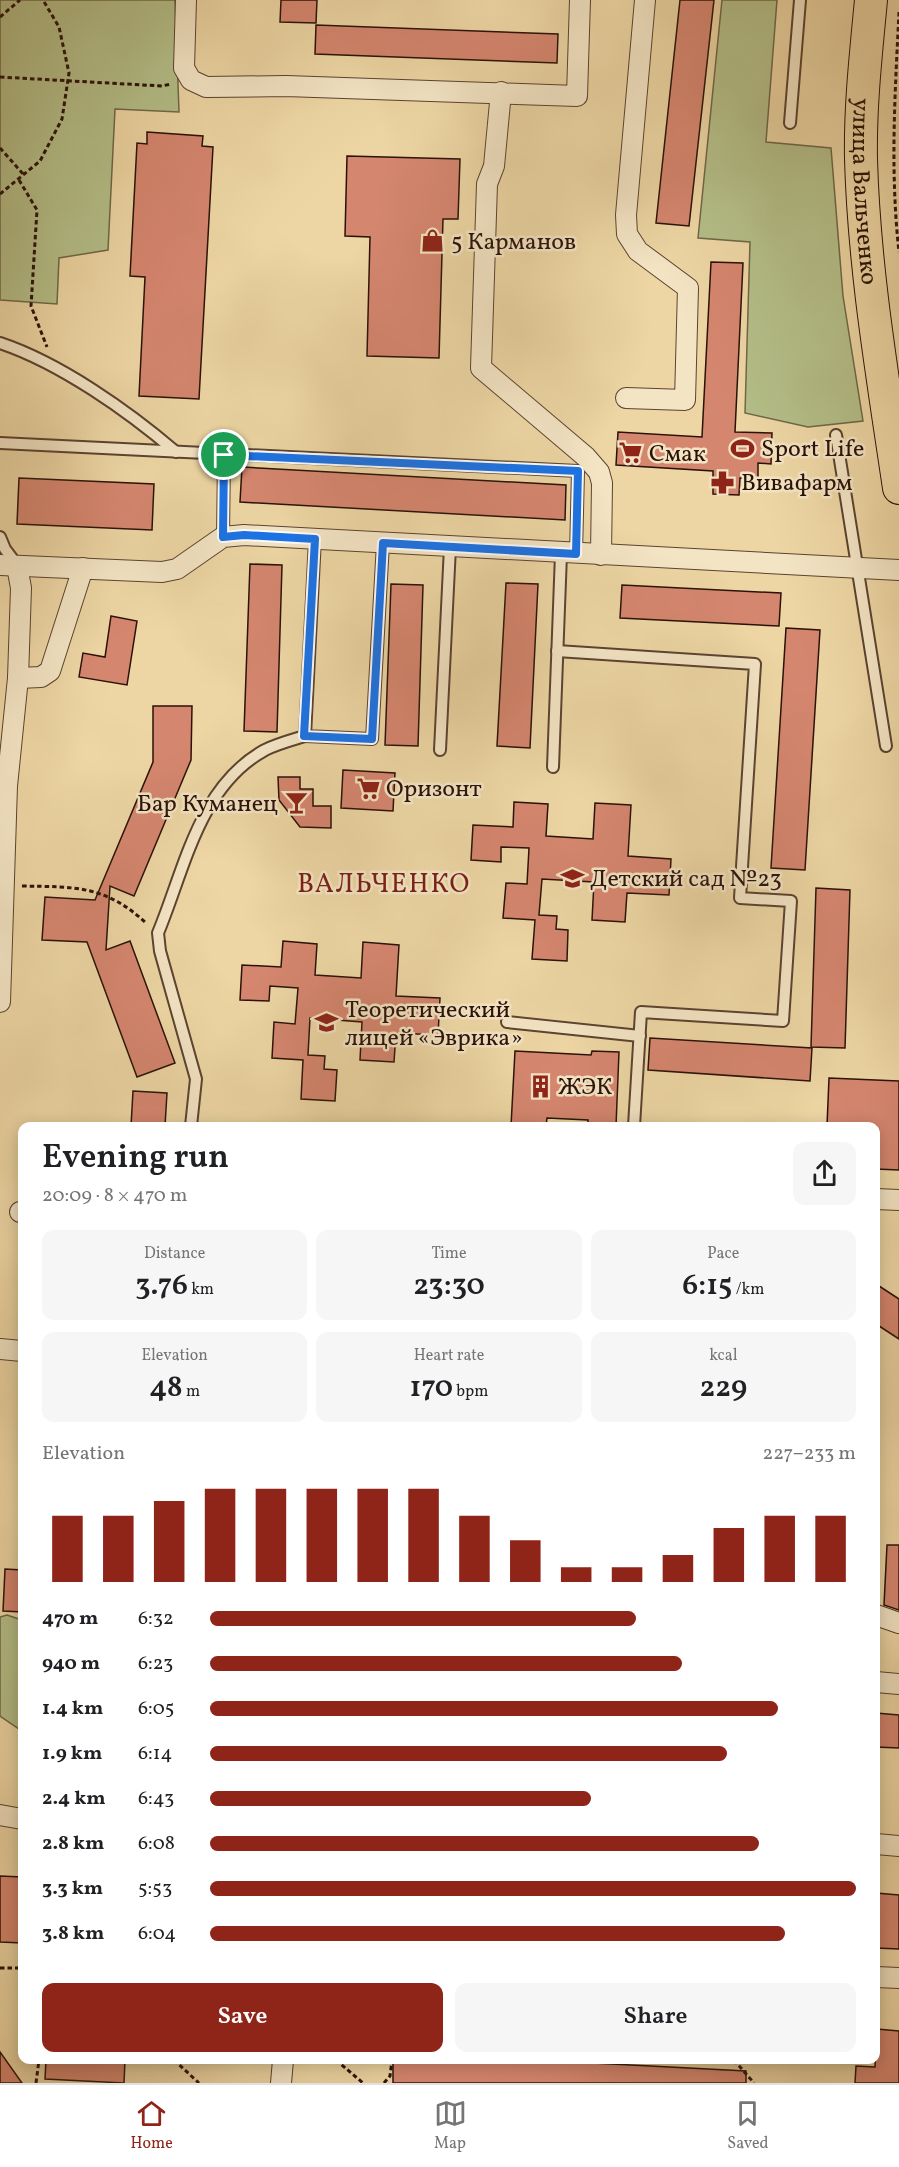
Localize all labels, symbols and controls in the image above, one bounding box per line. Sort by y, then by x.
street label: улица Вальченко [842,97,885,287]
place label: 5 Карманов [451,226,576,260]
shop icon: 5 Карманов [420,228,446,254]
pin [198,429,249,480]
place label: Sport Life [761,433,864,467]
sports icon: Sport Life [730,435,756,461]
icon: arrive [207,438,240,471]
place label: Смак [649,438,706,472]
supermarket icon: Смак [618,440,644,466]
place label: Вивафарм [741,467,853,501]
pharmacy icon: Вивафарм [710,469,736,495]
place label: Оризонт [386,773,482,807]
supermarket icon: Оризонт [355,775,381,801]
place label: Бар Куманец [137,788,278,822]
bar icon: Бар Куманец [283,790,309,816]
place label: Детский сад №23 [590,863,782,897]
school or university icon: Детский сад №23 [559,865,585,891]
district label: ВАЛЬЧЕНКО [297,866,471,904]
place label: Теоретический лицей «Эврика» [345,994,523,1056]
school or university icon: Теоретический лицей «Эврика» [314,1010,340,1036]
place label: ЖЭК [558,1071,612,1105]
building icon: ЖЭК [527,1073,553,1099]
text: Evening run [42,1136,229,1182]
button: share [793,1142,856,1205]
text: 20:09 · 8 × 470 m [42,1182,188,1210]
text: Distance [144,1243,205,1265]
text: Time [431,1243,467,1265]
text: Pace [707,1243,739,1265]
text: 3.76 [135,1265,188,1307]
text: 23:30 [413,1265,485,1307]
text: 6:15 [682,1265,732,1307]
text: km [188,1279,214,1301]
text: /km [732,1279,764,1301]
text: Elevation [141,1345,208,1367]
text: Heart rate [414,1345,484,1367]
text: kcal [709,1345,738,1367]
text: 48 [149,1367,183,1409]
text: 170 [410,1367,453,1409]
text: 229 [700,1367,747,1409]
text: m [183,1381,200,1403]
text: bpm [453,1381,488,1403]
text: Elevation [42,1440,125,1468]
text: 227–233 m [763,1440,856,1468]
text: 470 m [42,1605,98,1633]
text: 6:32 [138,1605,174,1633]
text: 940 m [42,1650,100,1678]
text: 6:23 [138,1650,173,1678]
text: 1.4 km [42,1695,103,1723]
text: 6:05 [138,1695,174,1723]
text: 1.9 km [42,1740,102,1768]
text: 6:14 [138,1740,173,1768]
text: 2.4 km [42,1785,106,1813]
text: 6:43 [138,1785,174,1813]
text: 2.8 km [42,1830,104,1858]
text: 6:08 [138,1830,175,1858]
text: 3.3 km [42,1875,103,1903]
text: 5:53 [138,1875,172,1903]
text: 3.8 km [42,1920,104,1948]
text: 6:04 [138,1920,176,1948]
button: Save [42,1983,443,2052]
button: Share [455,1983,856,2052]
tab: Home [130,2097,173,2155]
tab: Map [434,2097,467,2155]
tab: Saved [727,2097,769,2155]

